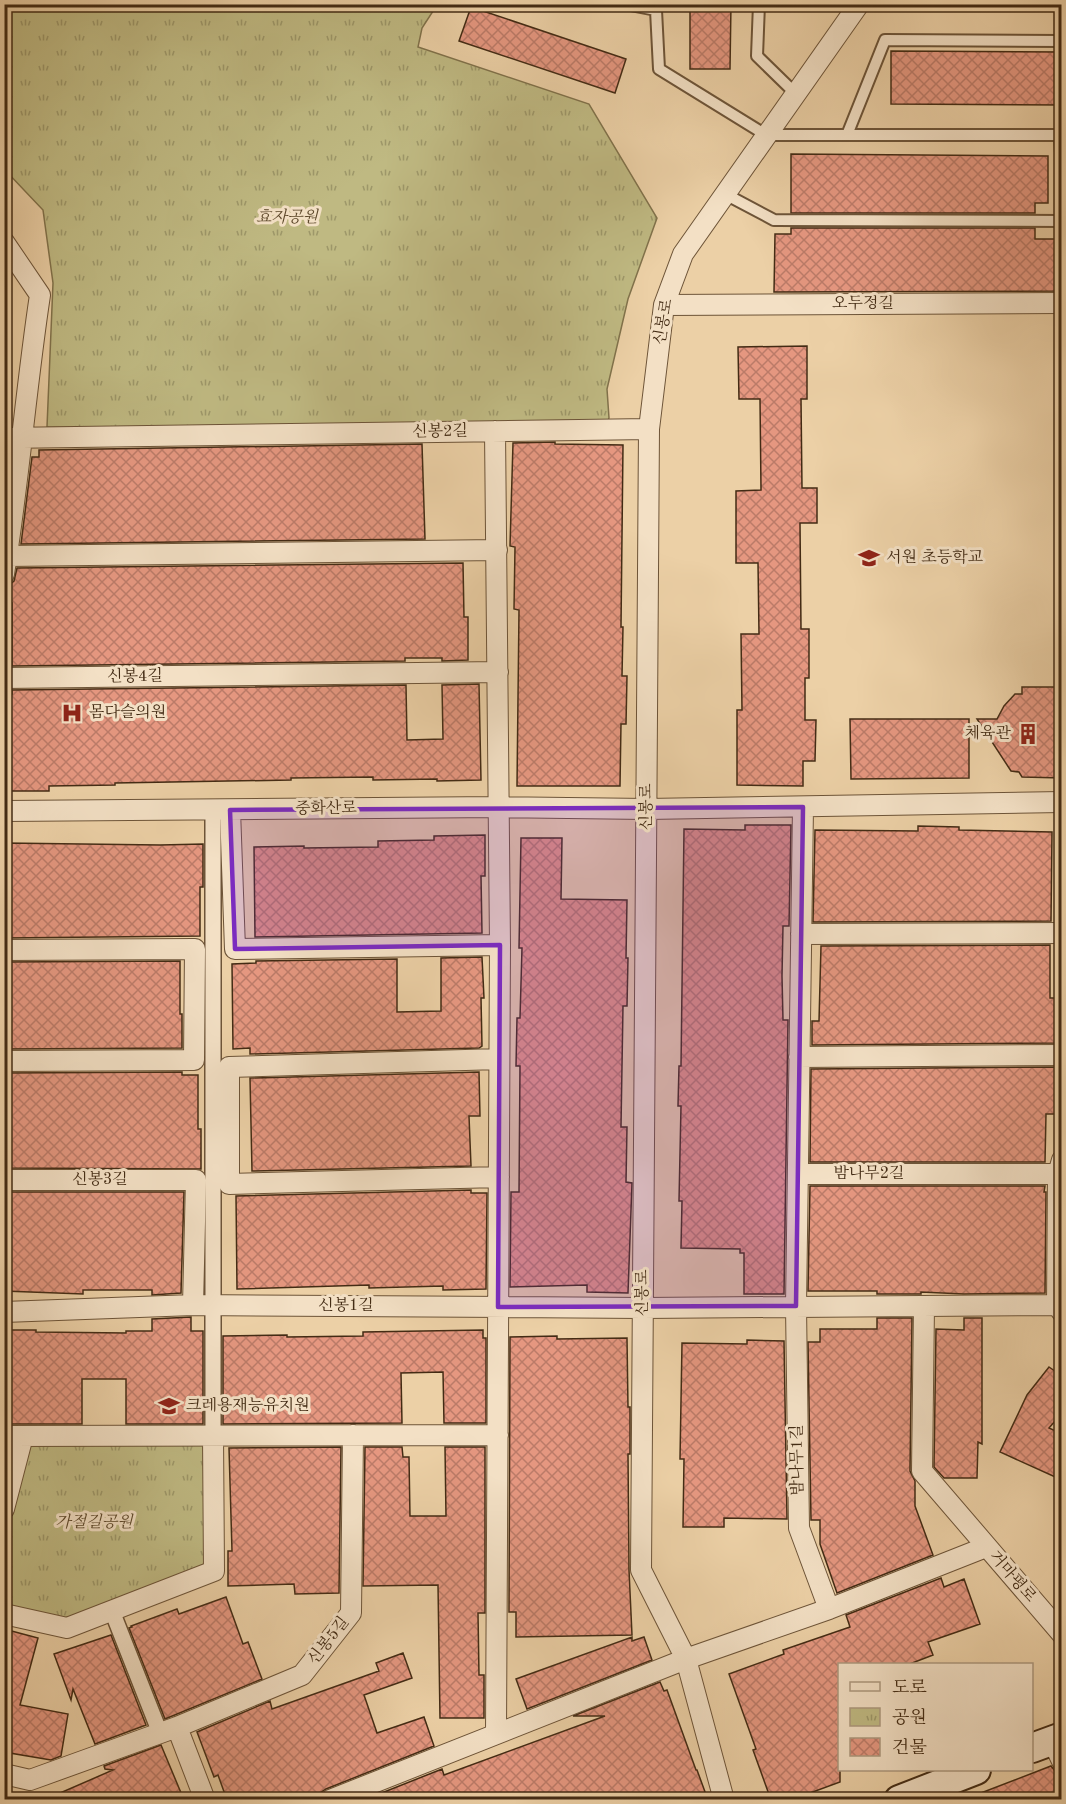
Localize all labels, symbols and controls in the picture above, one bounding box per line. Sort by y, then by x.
park label: 효자공원 [256,208,319,226]
street label: 오두정길 [832,295,894,312]
street label: 신봉로 [650,297,676,346]
street label: 신봉2길 [412,422,468,440]
school or university icon: 서원 초등학교 [857,546,881,570]
place label: 서원 초등학교 [886,548,983,566]
street label: 신봉4길 [107,667,163,685]
hospital icon: 몸다슬의원 [60,701,84,725]
place label: 몸다슬의원 [89,703,166,721]
building icon: 체육관 [1016,722,1040,746]
place label: 체육관 [965,725,1012,742]
street label: 신봉로 [637,783,655,830]
street label: 중화산로 [295,798,358,818]
street label: 밤나무2길 [833,1165,905,1182]
street label: 신봉3길 [72,1170,128,1188]
street label: 신봉로 [633,1269,651,1316]
street label: 신봉1길 [318,1296,374,1314]
school or university icon: 크레용재능유치원 [157,1394,181,1418]
place label: 크레용재능유치원 [186,1397,310,1414]
street label: 밤나무1길 [788,1424,807,1496]
park label: 가절길공원 [55,1513,134,1531]
street label: 거마평로 [986,1548,1039,1606]
street label: 신봉5길 [304,1613,352,1668]
legend [838,1663,1033,1771]
text: 도로 [892,1679,927,1697]
text: 공원 [892,1708,927,1727]
text: 건물 [892,1738,927,1757]

